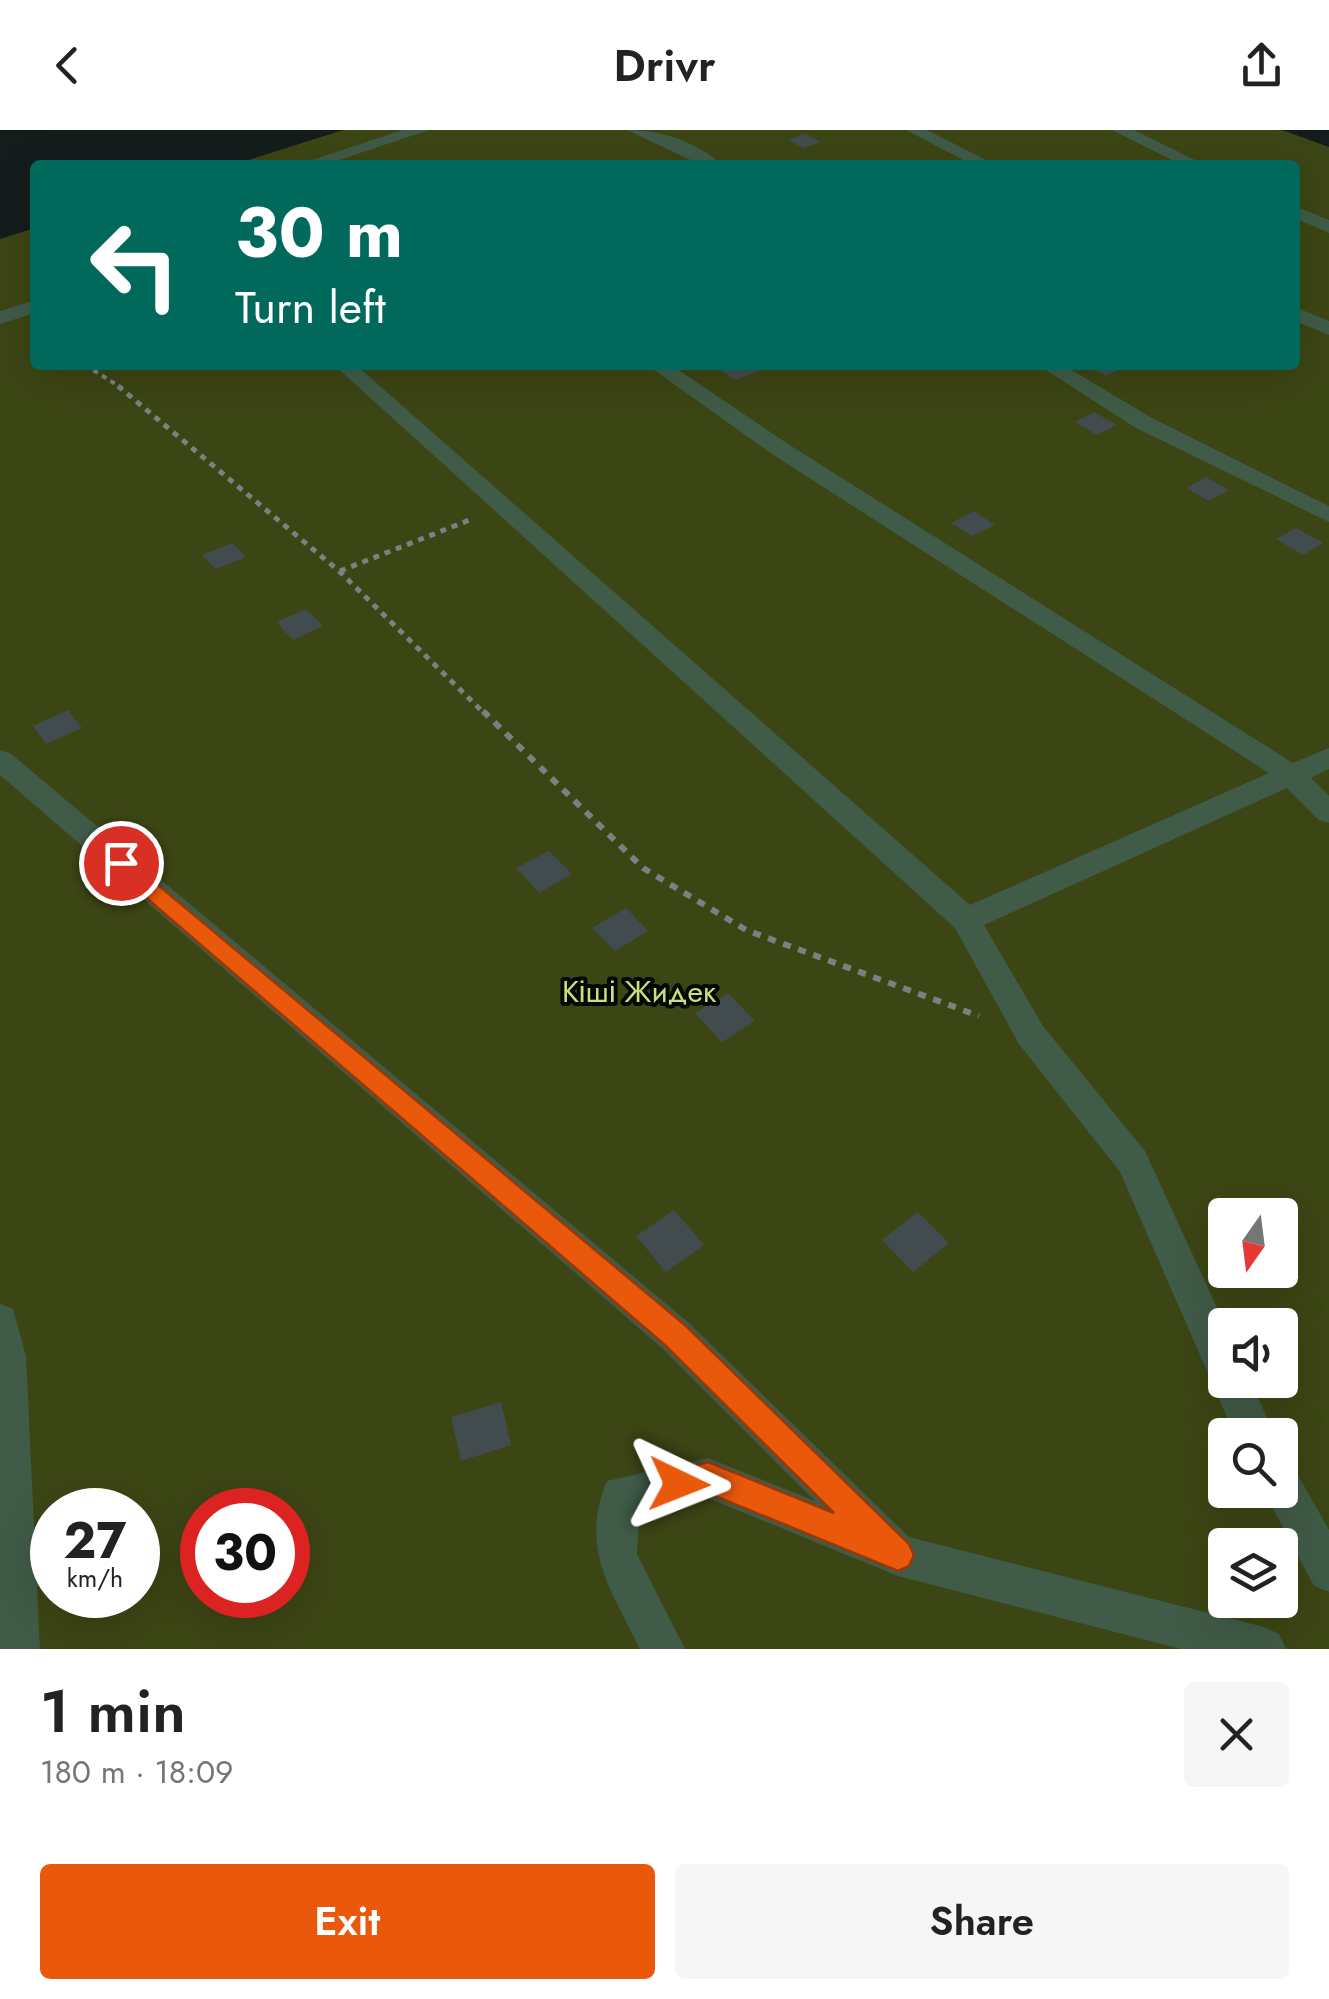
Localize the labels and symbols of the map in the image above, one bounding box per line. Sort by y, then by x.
pin [79,821,164,906]
park label: Кіші Жидек [562,970,717,1013]
north arrow [1208,1198,1298,1288]
position arrow [627,1432,731,1536]
speed limit sign: 30 [180,1488,310,1618]

